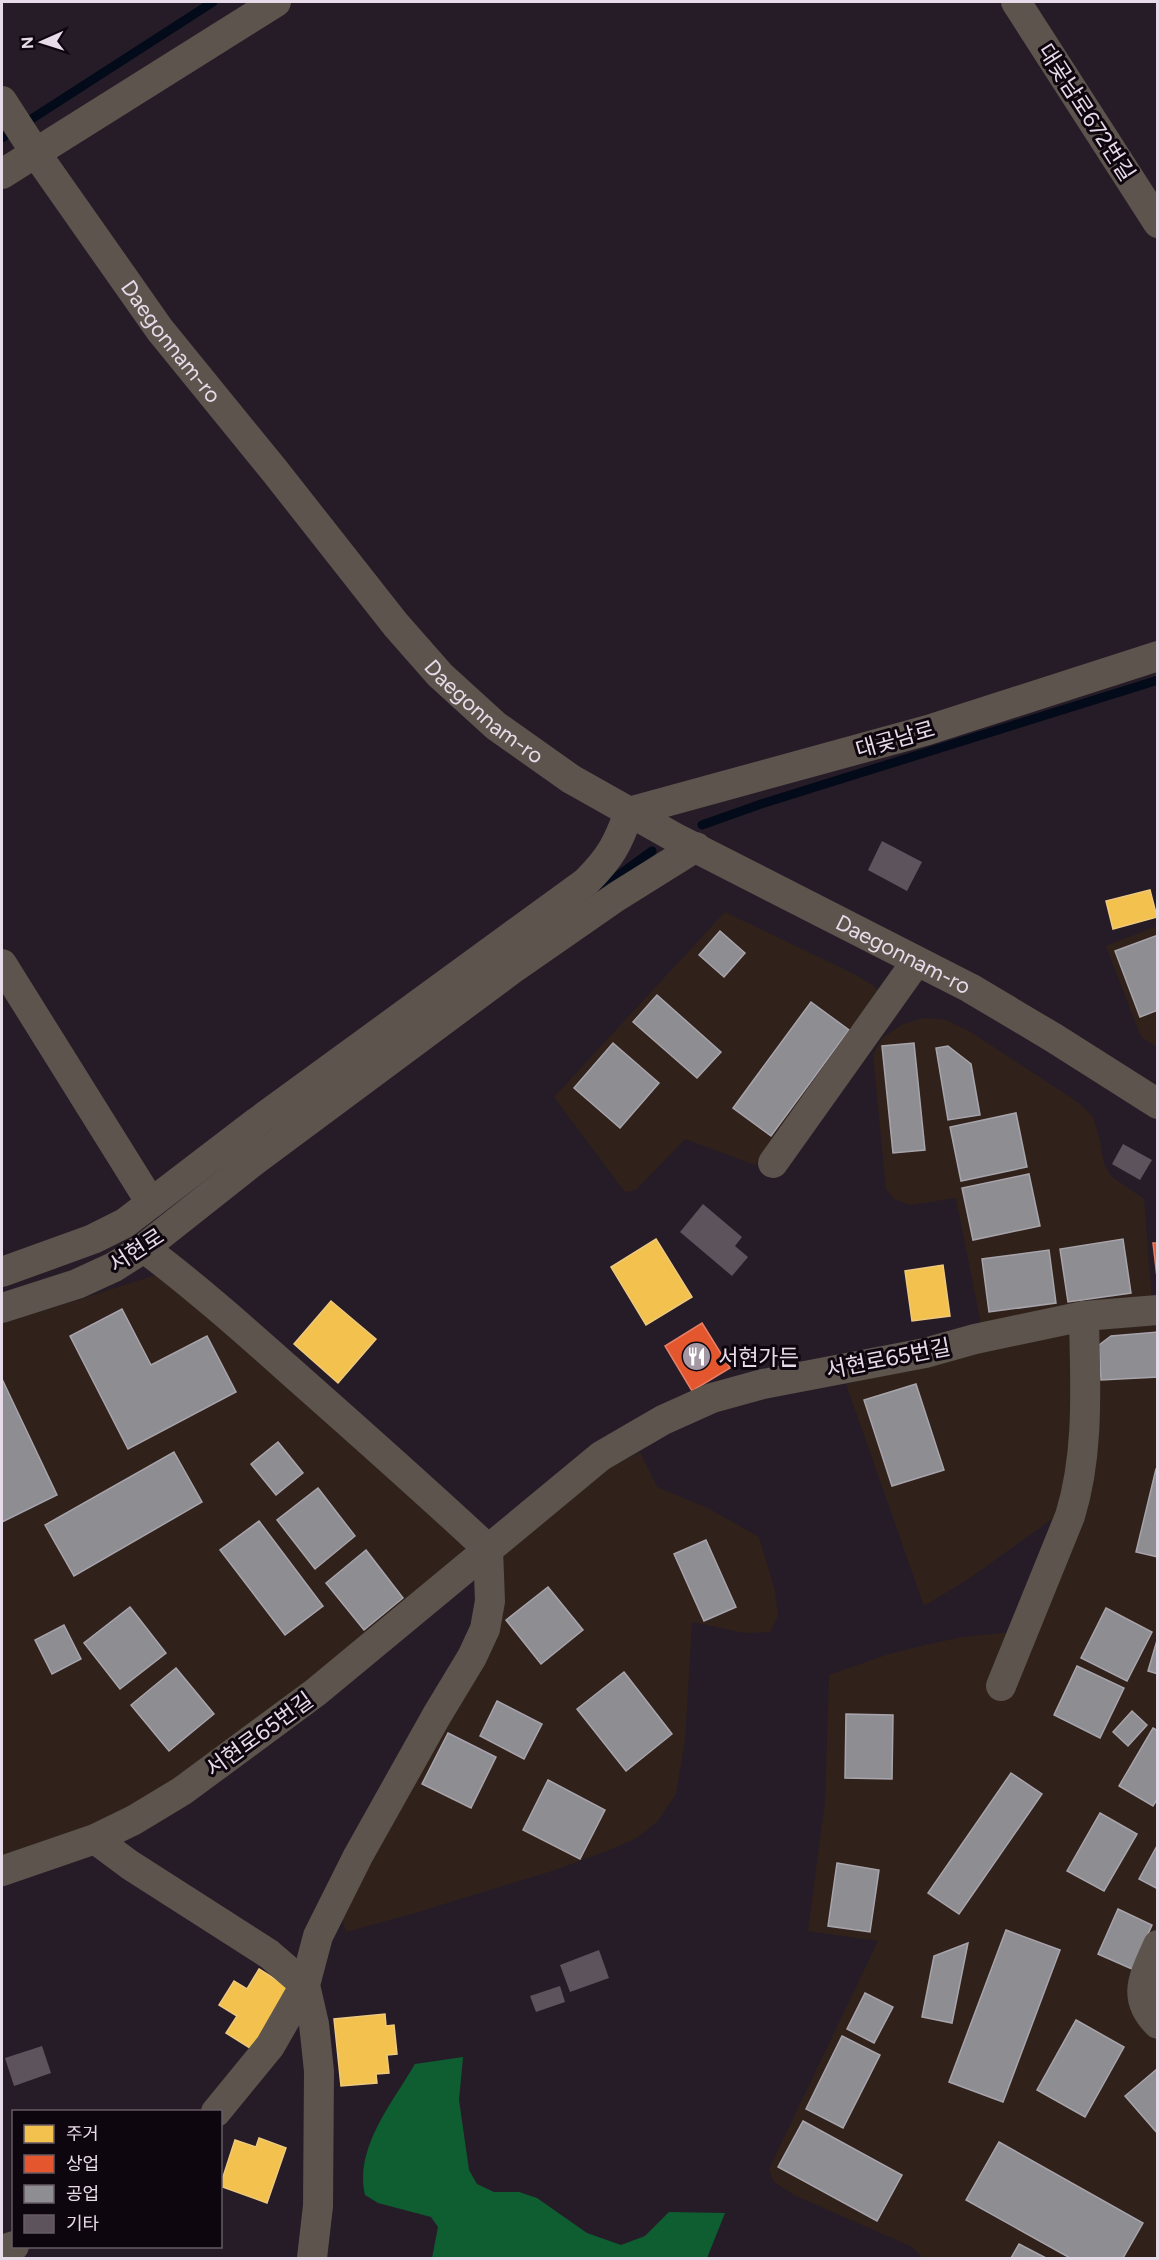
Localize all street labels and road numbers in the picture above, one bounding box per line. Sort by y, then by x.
street label: 대곶남로672번길 [1032,39,1141,186]
street label: Daegonnam-ro [115,275,227,408]
street label: Daegonnam-ro [418,654,549,770]
street label: 대곶남로 [853,715,938,764]
street label: Daegonnam-ro [831,909,975,1000]
street label: 서현로 [103,1223,169,1278]
street label: 서현로65번길 [824,1333,953,1384]
street label: 서현로65번길 [200,1686,318,1782]

